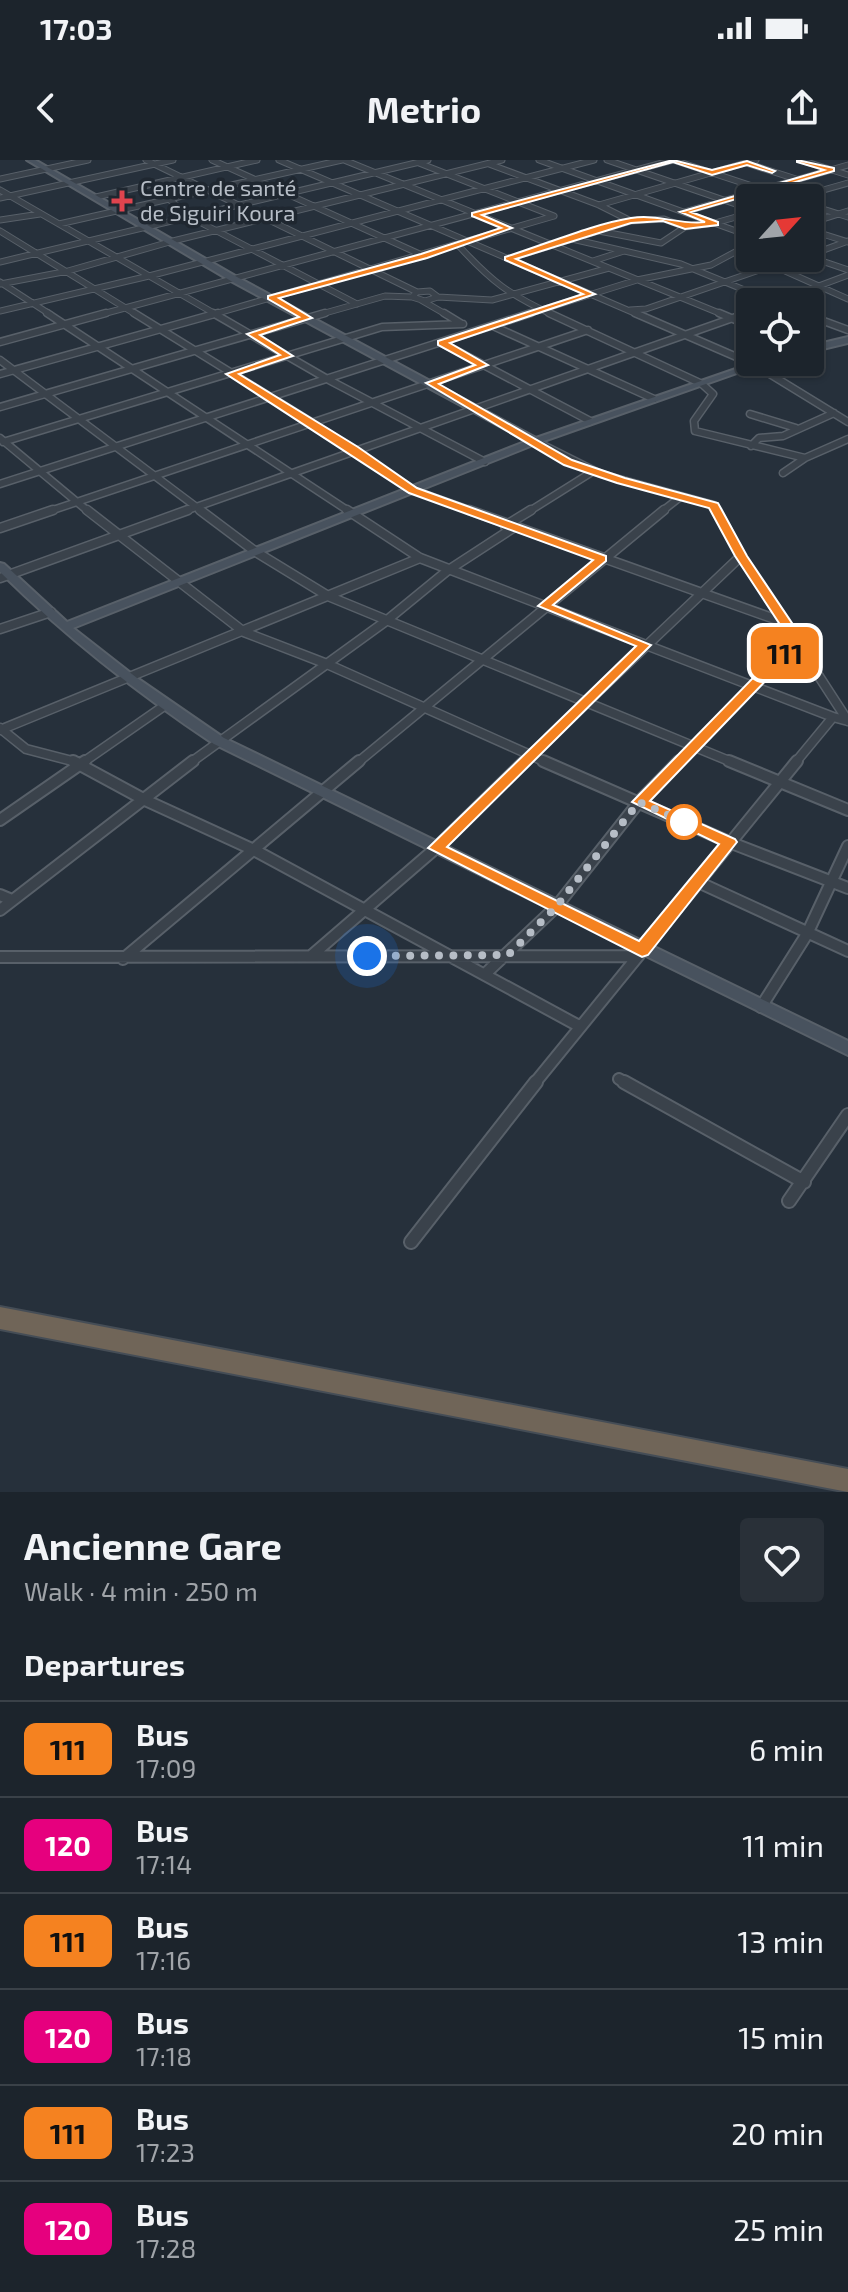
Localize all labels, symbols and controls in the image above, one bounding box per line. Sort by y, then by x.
text: 17:03 [40,10,112,46]
icon: back [24,86,68,130]
icon: share [780,86,824,130]
text: Metrio [367,87,481,130]
place label: Centre de santé de Siguiri Koura [140,174,296,225]
north arrow [736,184,824,272]
map controls [736,184,824,376]
marker: Centre de santé de Siguiri Koura [111,190,133,212]
button: locate [736,288,824,376]
line badge: 111 [739,627,831,679]
text: 111 [767,636,803,670]
unlabelled marker [667,805,701,839]
your location [347,936,387,976]
button: heart [740,1518,824,1602]
text: Ancienne Gare [24,1522,282,1568]
text: Walk · 4 min · 250 m [24,1575,258,1606]
text: Departures [24,1646,185,1682]
text: Bus [136,1716,189,1752]
text: 6 min [749,1731,824,1767]
text: 111 [50,1732,86,1766]
text: 17:09 [136,1752,196,1783]
text: Bus [136,1812,189,1848]
text: 11 min [742,1827,824,1863]
text: 120 [45,1828,91,1862]
text: 17:14 [136,1848,192,1879]
text: Bus [136,1908,189,1944]
text: 13 min [738,1923,824,1959]
text: 111 [50,1924,86,1958]
text: 17:16 [136,1944,191,1975]
text: Bus [136,2004,189,2040]
text: 15 min [738,2019,824,2055]
text: 120 [45,2020,91,2054]
text: 17:18 [136,2040,192,2071]
text: Bus [136,2100,189,2136]
text: 20 min [731,2115,824,2151]
text: 111 [50,2116,86,2150]
text: 17:23 [136,2136,195,2167]
text: Bus [136,2196,189,2232]
text: 25 min [733,2211,824,2247]
text: 120 [45,2212,91,2246]
text: 17:28 [136,2232,196,2263]

